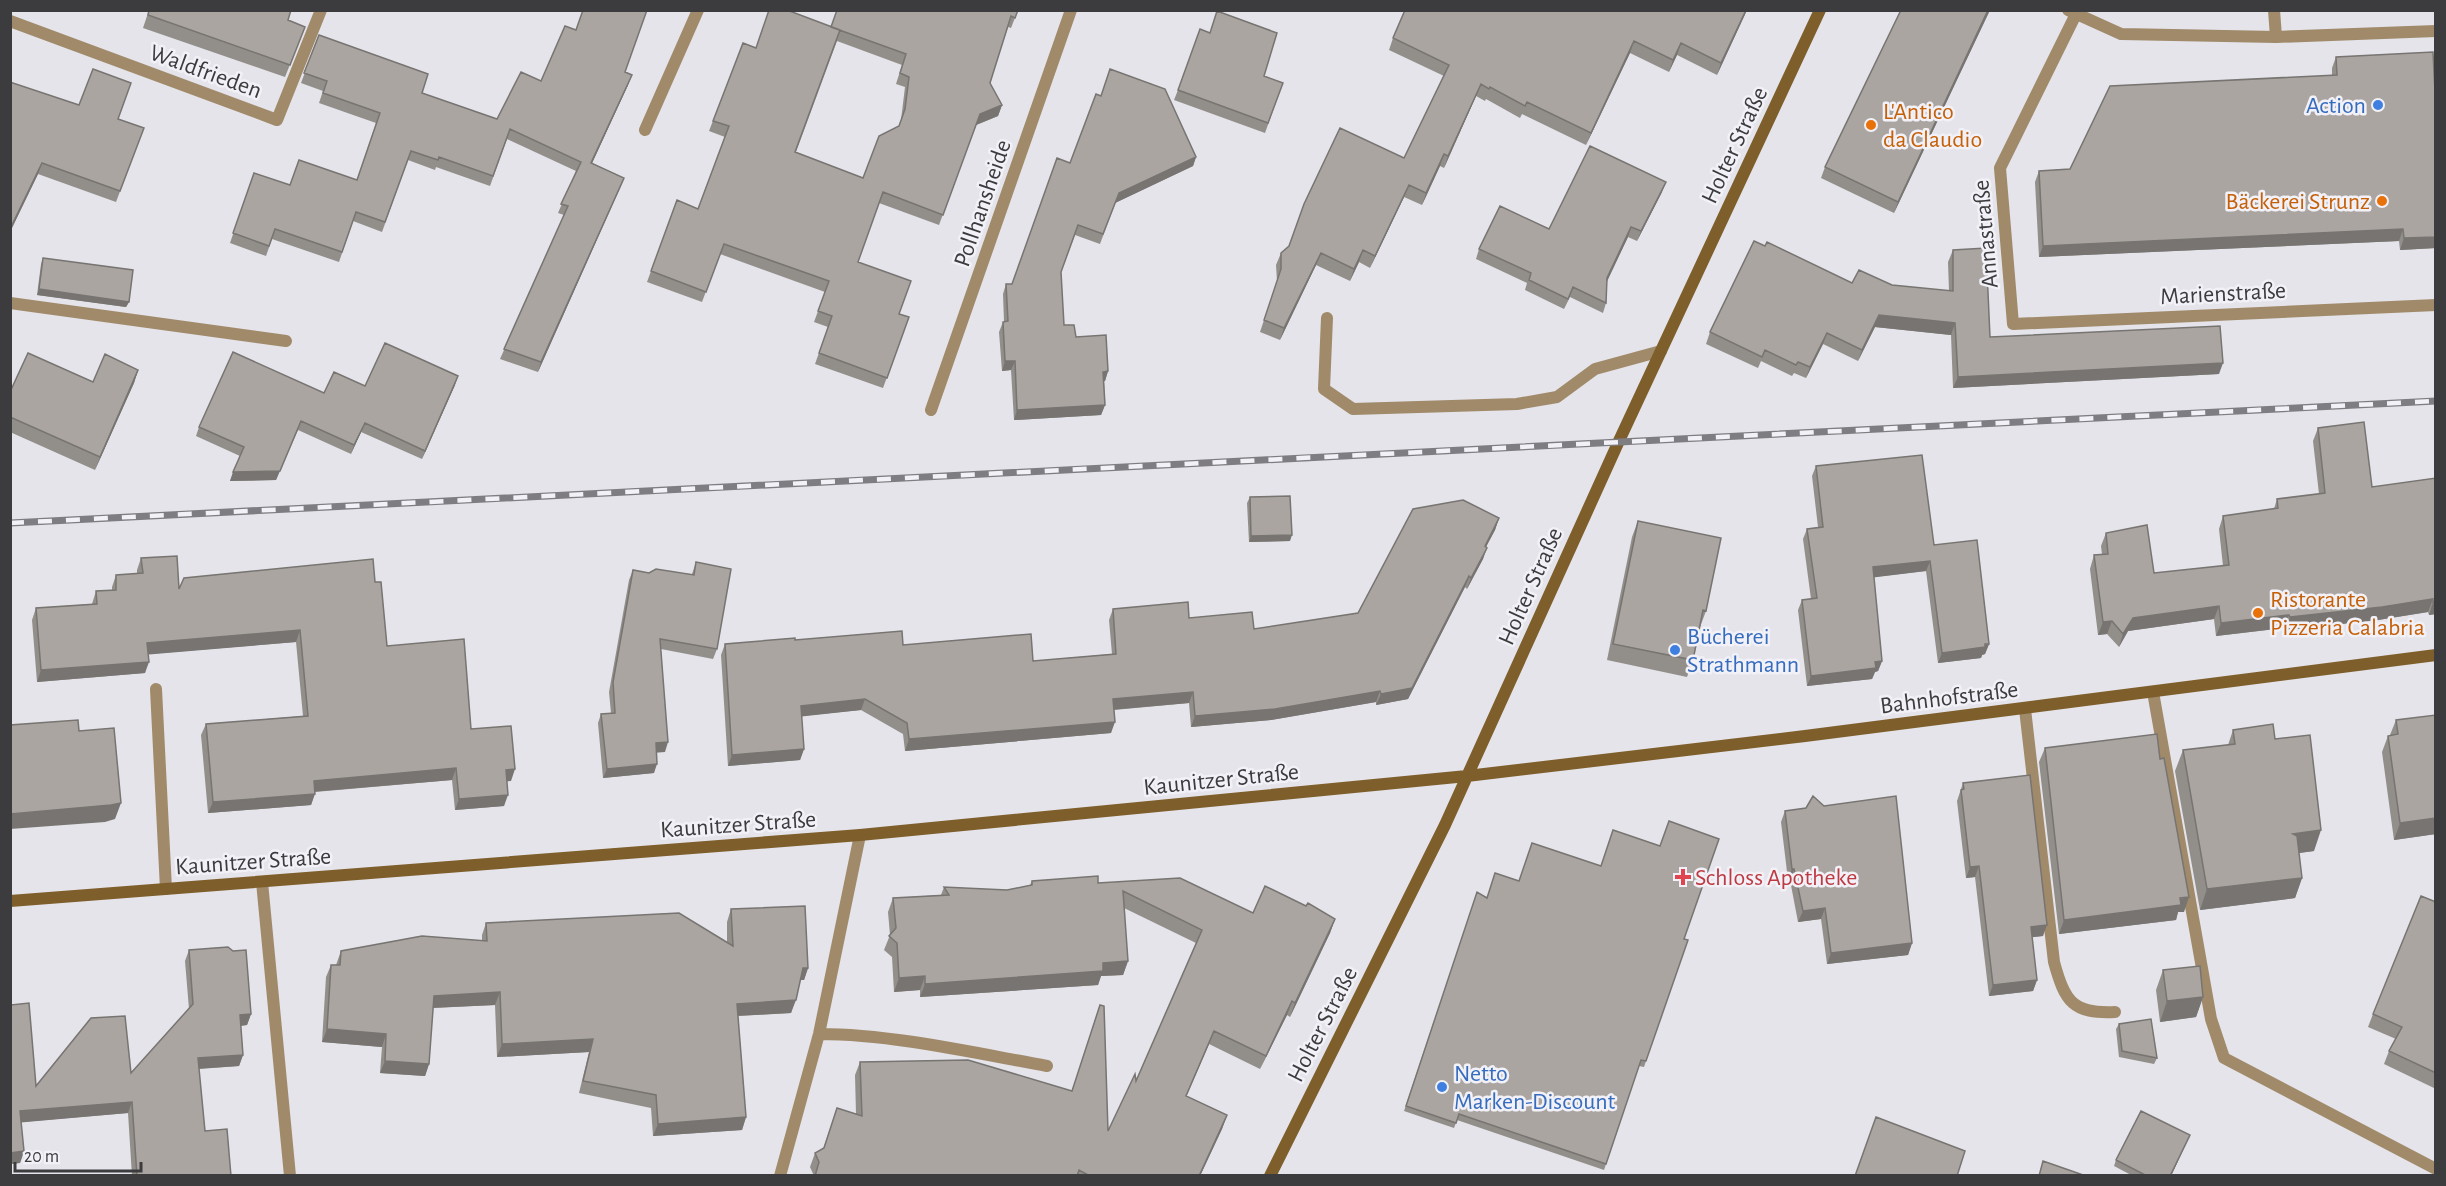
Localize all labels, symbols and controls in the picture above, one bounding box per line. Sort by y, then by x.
street label: Waldfrieden [146,41,265,103]
street label: Holter Straße [1697,83,1772,207]
place label: Action [2306,94,2366,118]
marker: Action [2371,98,2385,112]
place label: L'Antico da Claudio [1883,100,1982,152]
marker: L'Antico da Claudio [1864,118,1878,132]
street label: Pollhansheide [950,137,1016,270]
street label: Annastraße [1969,179,2003,289]
place label: Bäckerei Strunz [2226,190,2370,214]
marker: Bäckerei Strunz [2375,194,2389,208]
street label: Marienstraße [2159,279,2287,309]
street label: Holter Straße [1494,524,1567,649]
place label: Ristorante Pizzeria Calabria [2270,588,2425,640]
marker: Ristorante Pizzeria Calabria [2251,606,2265,620]
place label: Bücherei Strathmann [1687,625,1799,677]
marker: Bücherei Strathmann [1668,643,1682,657]
street label: Bahnhofstraße [1879,678,2020,718]
street label: Kaunitzer Straße [1142,760,1300,800]
street label: Kaunitzer Straße [659,808,817,842]
street label: Kaunitzer Straße [174,845,332,879]
place label: Schloss Apotheke [1695,866,1857,890]
marker: Schloss Apotheke [1676,870,1690,884]
street label: Holter Straße [1284,963,1362,1086]
place label: Netto Marken-Discount [1454,1062,1616,1114]
marker: Netto Marken-Discount [1435,1080,1449,1094]
scale bar [15,1135,141,1173]
text: 20 m [24,1148,59,1166]

